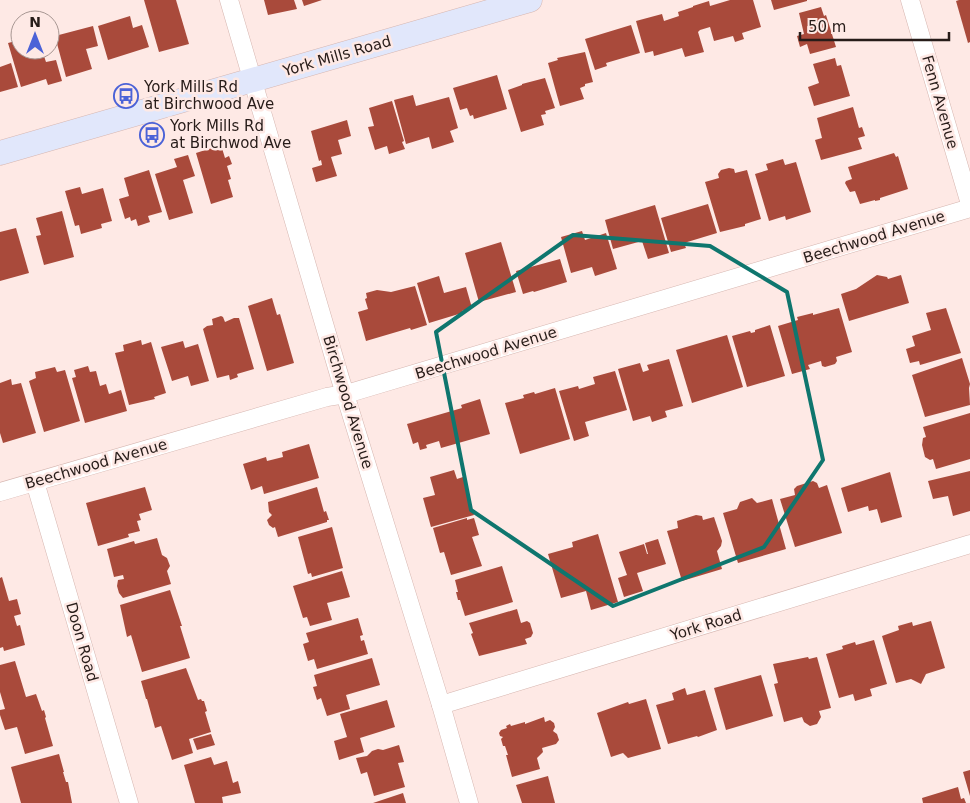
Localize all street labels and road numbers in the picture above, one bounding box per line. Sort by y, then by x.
street label: York Mills Road [280,32,393,80]
street label: Fenn Avenue [918,53,962,151]
street label: Beechwood Avenue [801,207,947,267]
street label: Beechwood Avenue [413,323,559,383]
street label: Birchwood Avenue [319,333,377,471]
street label: Beechwood Avenue [23,435,169,493]
street label: Doon Road [62,600,102,684]
street label: York Road [667,606,744,645]

